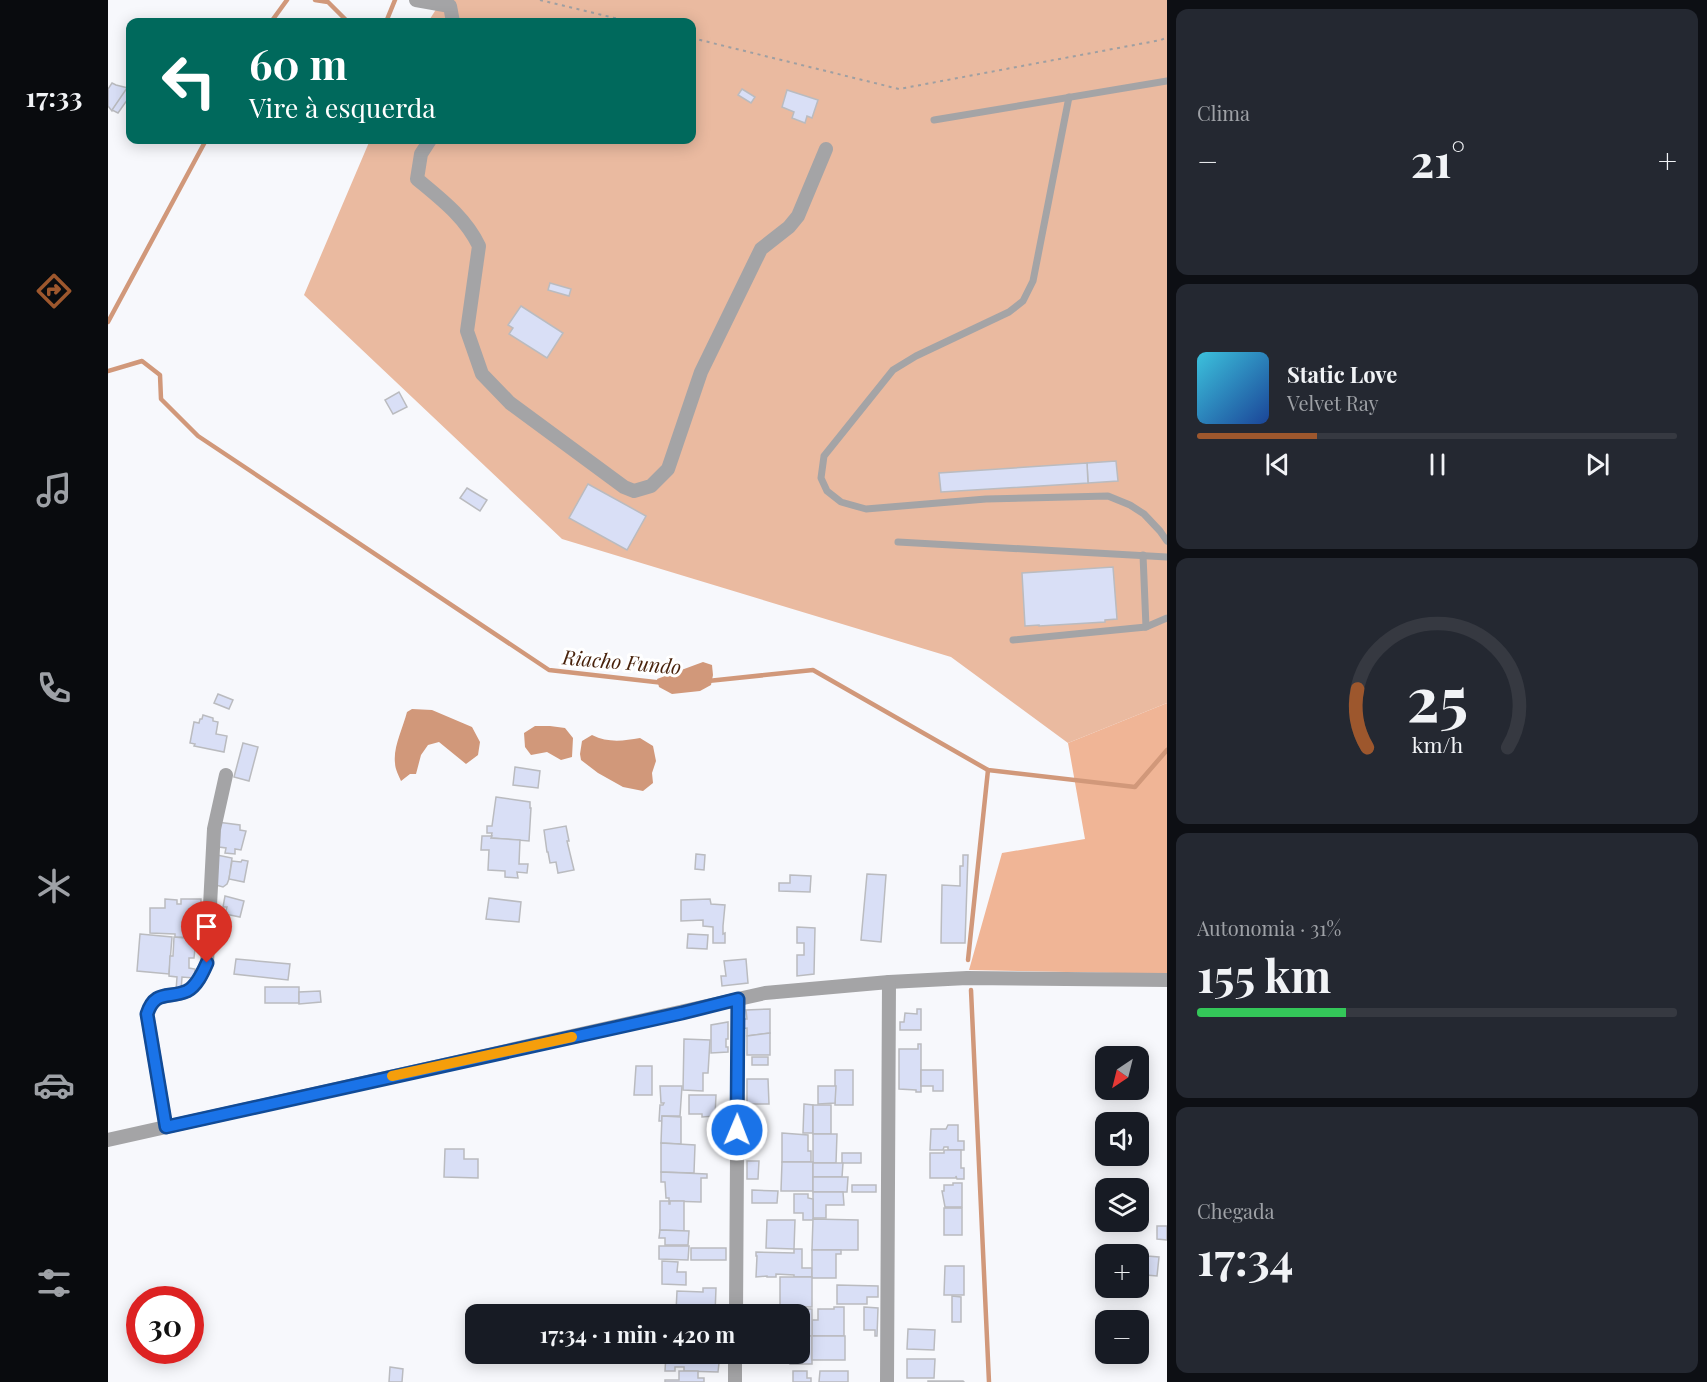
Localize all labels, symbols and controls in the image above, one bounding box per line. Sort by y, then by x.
text: 60 m [249,35,347,91]
icon: left [150,42,228,120]
text: 17:33 [26,78,82,114]
text: Vire à esquerda [249,89,436,125]
text: Clima [1197,99,1250,126]
text: 21° [1411,129,1465,189]
text: − [1197,138,1218,182]
text: + [1658,138,1677,182]
icon: directions [33,270,75,312]
text: Static Love [1287,359,1397,389]
text: Velvet Ray [1287,389,1379,416]
icon: previous [1261,448,1294,481]
icon: pause [1421,448,1454,481]
icon: next [1581,448,1614,481]
icon: music [33,469,75,511]
water label: Riacho Fundo [561,642,682,680]
text: 25 [1406,654,1468,738]
icon: phone [33,667,75,709]
text: km/h [1411,730,1463,758]
icon: climate [33,865,75,907]
pin [181,901,232,963]
icon: arrive [190,910,223,943]
text: Autonomia · 31% [1197,914,1341,941]
text: 155 km [1197,944,1331,1004]
north arrow [1095,1046,1149,1100]
map controls [1095,1046,1149,1364]
icon: car [33,1064,75,1106]
position arrow [705,1098,769,1162]
button: sound [1095,1112,1149,1166]
button: layers [1095,1178,1149,1232]
text: Chegada [1197,1197,1275,1224]
text: 17:34 [1197,1227,1293,1287]
button: + [1095,1244,1149,1298]
icon: filters [33,1262,75,1304]
speed limit sign: 30 [126,1286,204,1364]
button: − [1095,1310,1149,1364]
text: 17:34 · 1 min · 420 m [540,1319,735,1349]

